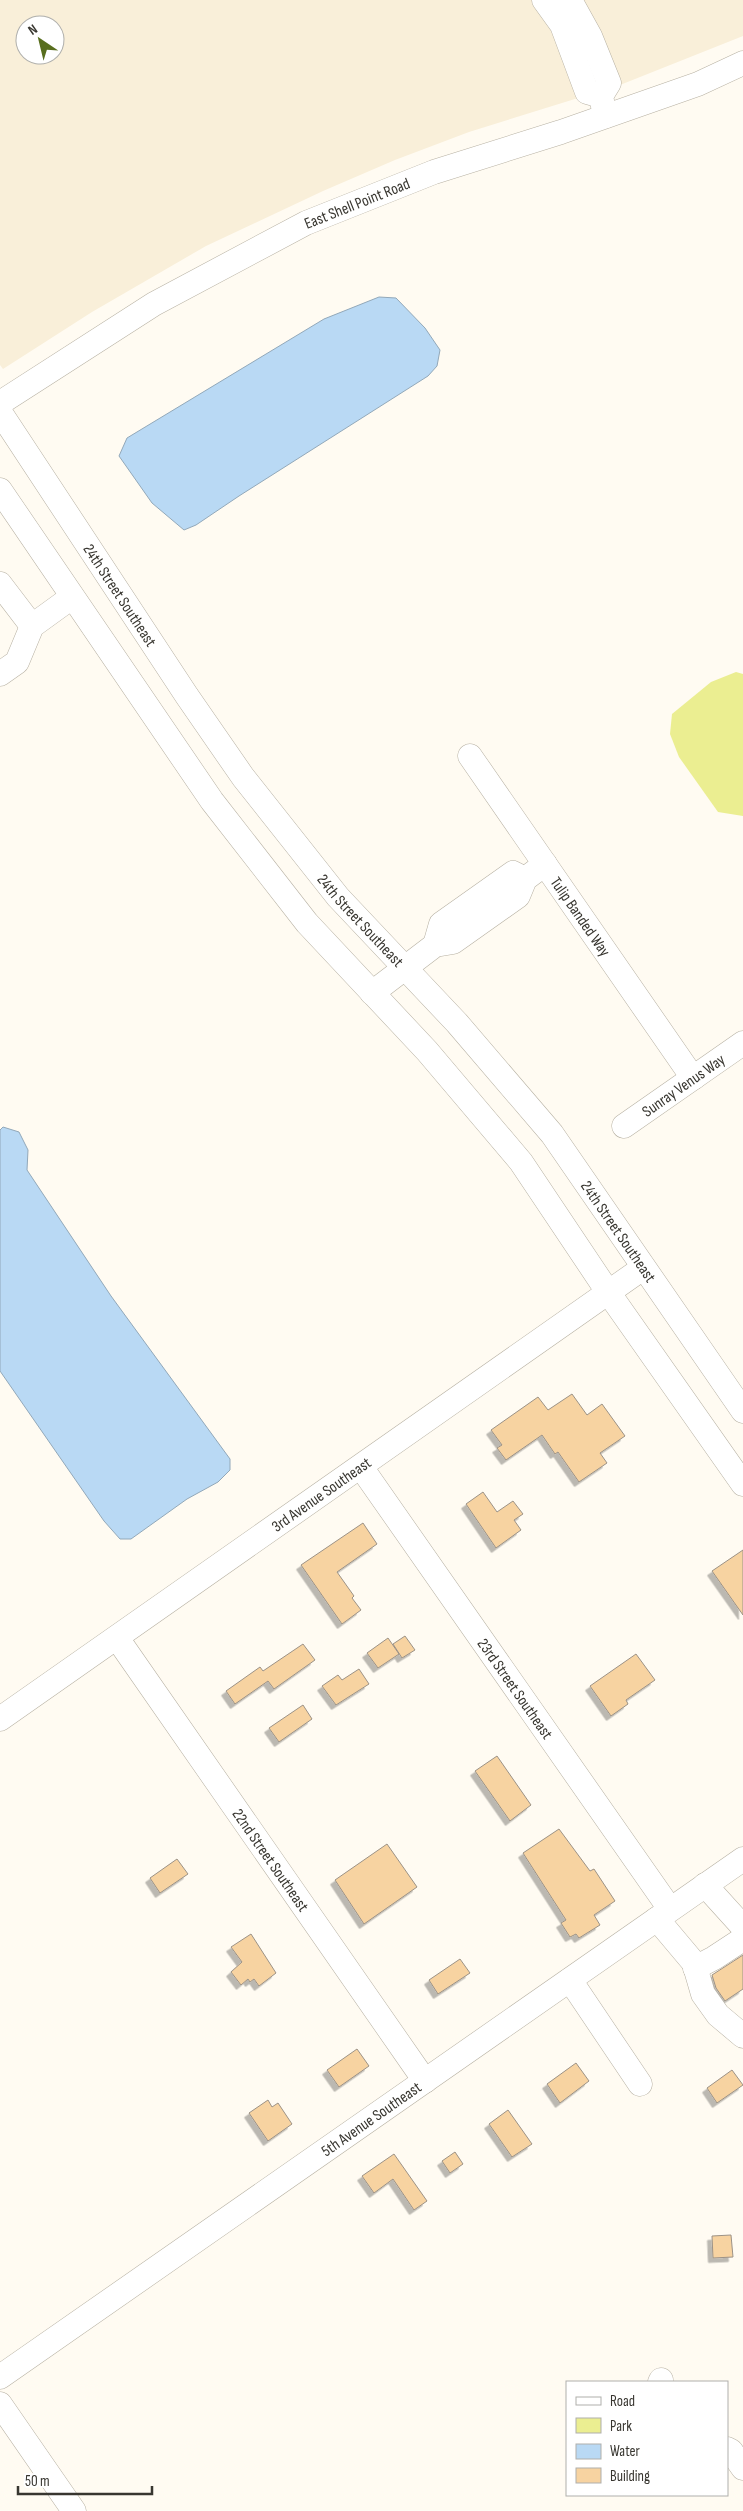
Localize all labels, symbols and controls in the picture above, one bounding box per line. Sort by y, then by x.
north arrow [15,15,65,65]
text: N [25,21,41,39]
street label: East Shell Point Road [302,175,413,234]
street label: 24th Street Southeast [79,541,160,651]
street label: 24th Street Southeast [313,871,407,971]
street label: Tulip Banded Way [546,874,614,961]
street label: Sunray Venus Way [639,1051,729,1122]
street label: 24th Street Southeast [576,1178,659,1287]
street label: 3rd Avenue Southeast [268,1454,375,1537]
street label: 23rd Street Southeast [473,1635,556,1743]
street label: 22nd Street Southeast [228,1806,312,1916]
street label: 5th Avenue Southeast [318,2078,425,2161]
legend [566,2381,728,2496]
text: Road [610,2392,635,2411]
text: Park [610,2417,632,2436]
text: Water [610,2442,641,2461]
scale bar [18,2464,151,2496]
text: Building [610,2467,650,2486]
text: 50 m [25,2472,50,2491]

